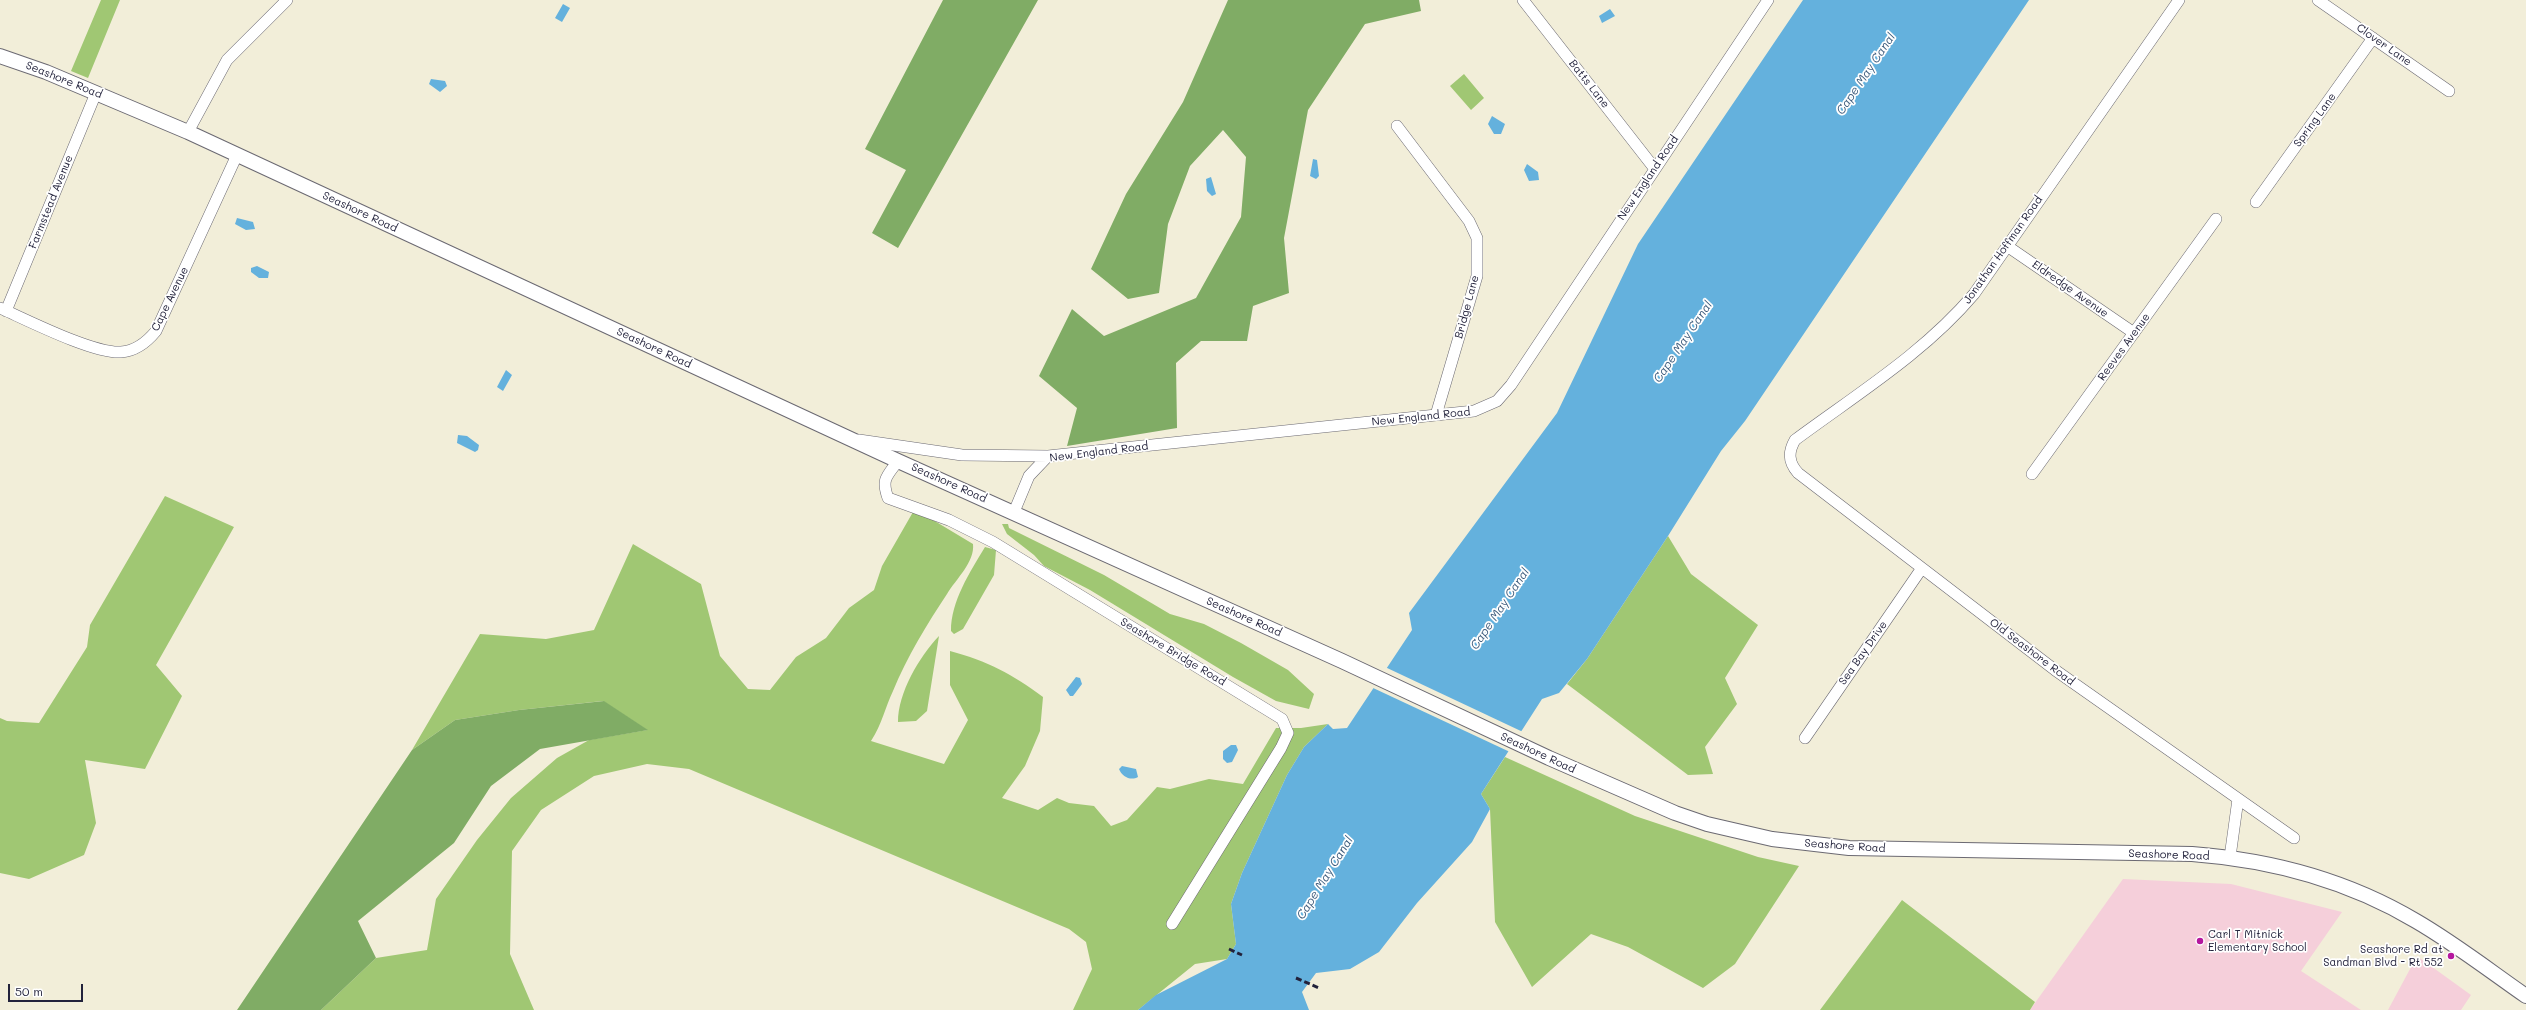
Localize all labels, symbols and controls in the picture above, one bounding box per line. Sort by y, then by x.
street label: Clover Lane [2354,21,2414,69]
water label: Cape May Canal [1833,31,1899,117]
street label: Batts Lane [1566,57,1612,111]
street label: Seashore Road [24,59,104,101]
street label: Spring Lane [2291,90,2339,150]
street label: New England Road [1615,133,1681,223]
street label: Farmstead Avenue [26,153,76,251]
street label: Seashore Road [320,189,400,235]
street label: Jonathan Hoffman Road [1961,194,2045,306]
street label: Eldredge Avenue [2029,258,2111,320]
street label: Cape Avenue [149,265,191,333]
street label: Bridge Lane [1452,274,1482,340]
water label: Cape May Canal [1650,299,1716,385]
street label: Reeves Avenue [2095,311,2153,383]
street label: Seashore Road [614,325,694,371]
street label: New England Road [1371,405,1471,429]
street label: New England Road [1049,439,1149,465]
street label: Seashore Road [909,460,989,506]
water label: Cape May Canal [1467,566,1533,652]
street label: Seashore Road [1204,594,1284,640]
street label: Seashore Bridge Road [1118,615,1228,689]
street label: Old Seashore Road [1987,616,2077,688]
street label: Sea Bay Drive [1836,618,1890,688]
street label: Seashore Road [1498,730,1578,776]
water label: Cape May Canal [1294,834,1356,922]
street label: Seashore Road [1804,837,1886,855]
street label: Seashore Road [2128,847,2210,863]
place label: Carl T Mitnick Elementary School [2208,928,2307,954]
marker: Carl T Mitnick Elementary School [2195,936,2205,946]
place label: Seashore Rd at Sandman Blvd - Rt 552 [2323,943,2443,969]
marker: Seashore Rd at Sandman Blvd - Rt 552 [2446,951,2456,961]
scale bar [10,976,85,1002]
text: 50 m [15,983,43,999]

